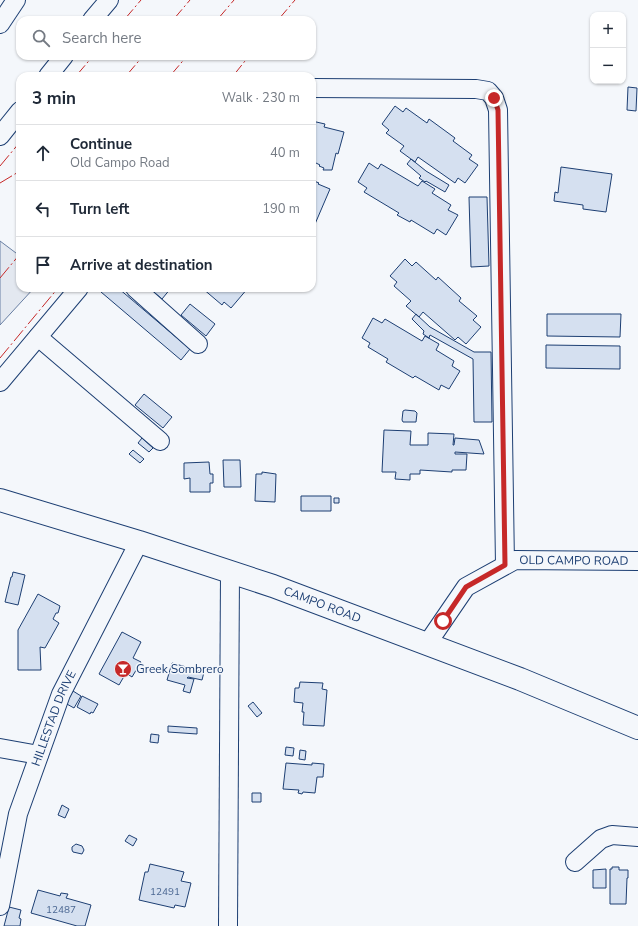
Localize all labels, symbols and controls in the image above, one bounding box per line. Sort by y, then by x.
map controls [590,12,626,84]
button: + [590,12,626,48]
search box [16,16,316,60]
icon: search [30,27,52,49]
text: Search here [62,28,142,48]
button: − [590,48,626,84]
text: 3 min [32,87,76,110]
text: Walk · 230 m [222,89,300,107]
route end [485,89,503,107]
text: Continue [70,134,132,154]
icon: ahead [32,142,54,164]
text: 40 m [270,144,300,162]
text: Old Campo Road [70,154,170,172]
icon: left [32,198,54,220]
text: Turn left [70,199,129,219]
text: 190 m [262,200,300,218]
icon: arrive [32,254,54,276]
text: Arrive at destination [70,255,213,275]
street label: OLD CAMPO ROAD [519,552,629,569]
street label: CAMPO ROAD [281,583,363,626]
route start [434,612,452,630]
bar icon: Greek Sombrero [113,659,133,679]
place label: Greek Sombrero [136,661,224,677]
street label: HILLESTAD DRIVE [28,668,80,768]
house number: 12491 [150,885,180,899]
house number: 12487 [46,903,76,917]

